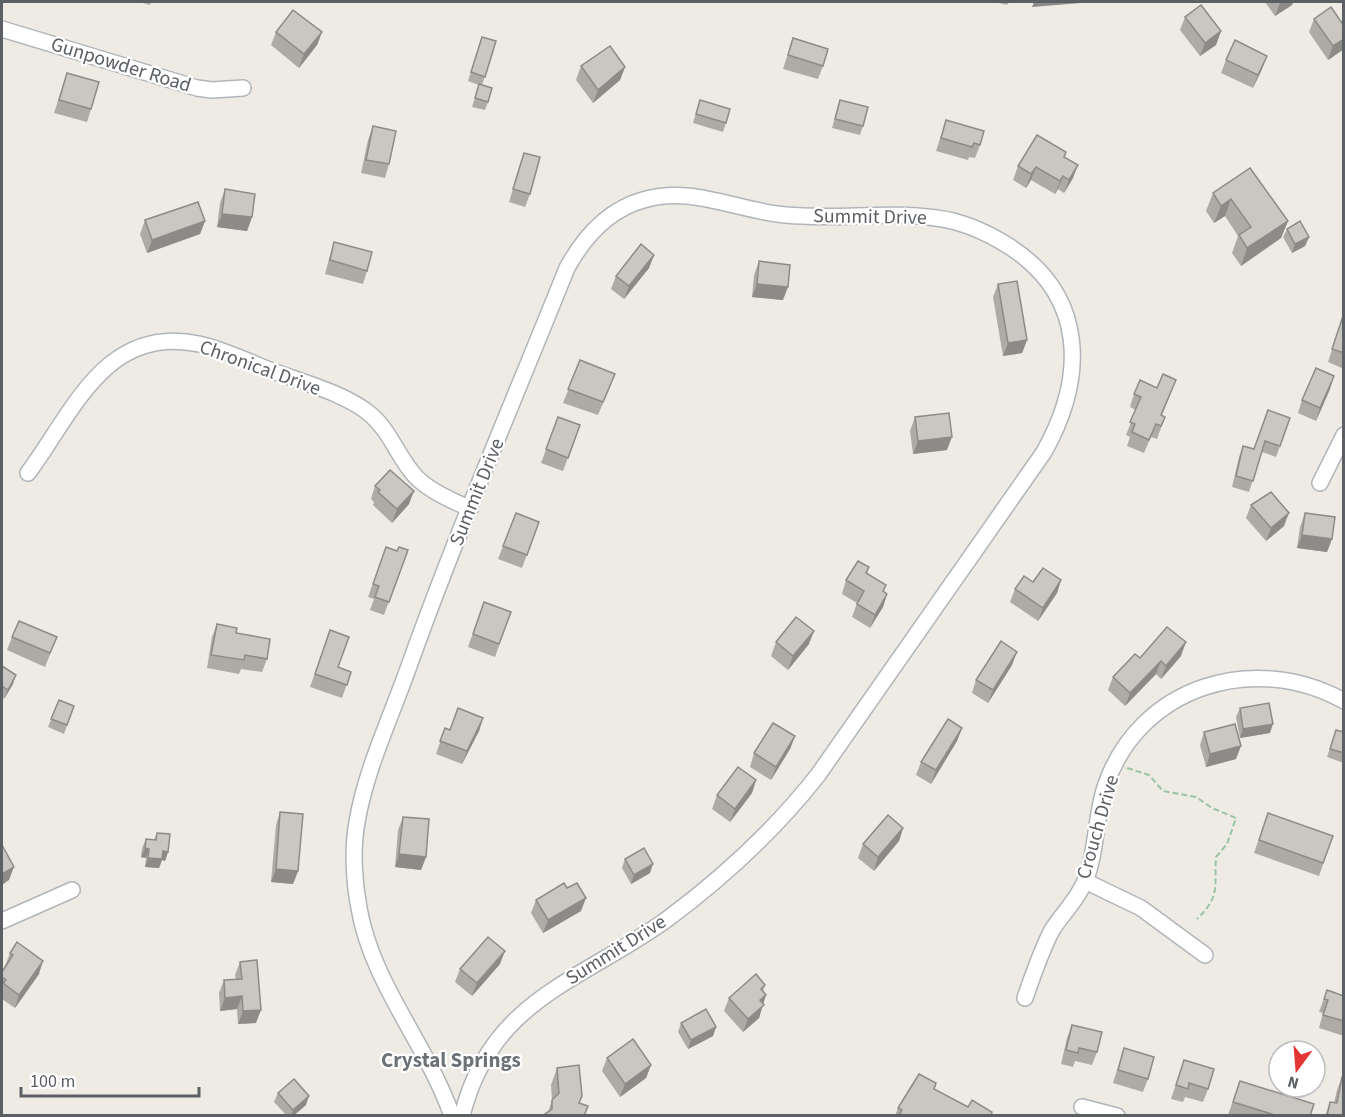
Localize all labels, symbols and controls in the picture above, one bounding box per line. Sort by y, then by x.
street label: Gunpowder Road [47,30,195,100]
street label: Summit Drive [813,202,927,232]
street label: Chronical Drive [195,333,325,403]
street label: Summit Drive [443,434,511,550]
street label: Crouch Drive [1070,772,1126,882]
street label: Summit Drive [560,908,672,992]
north arrow [1267,1039,1327,1099]
district label: Crystal Springs [381,1045,521,1075]
scale bar [21,1060,200,1098]
text: 100 m [30,1069,75,1094]
text: N [1285,1070,1301,1094]

